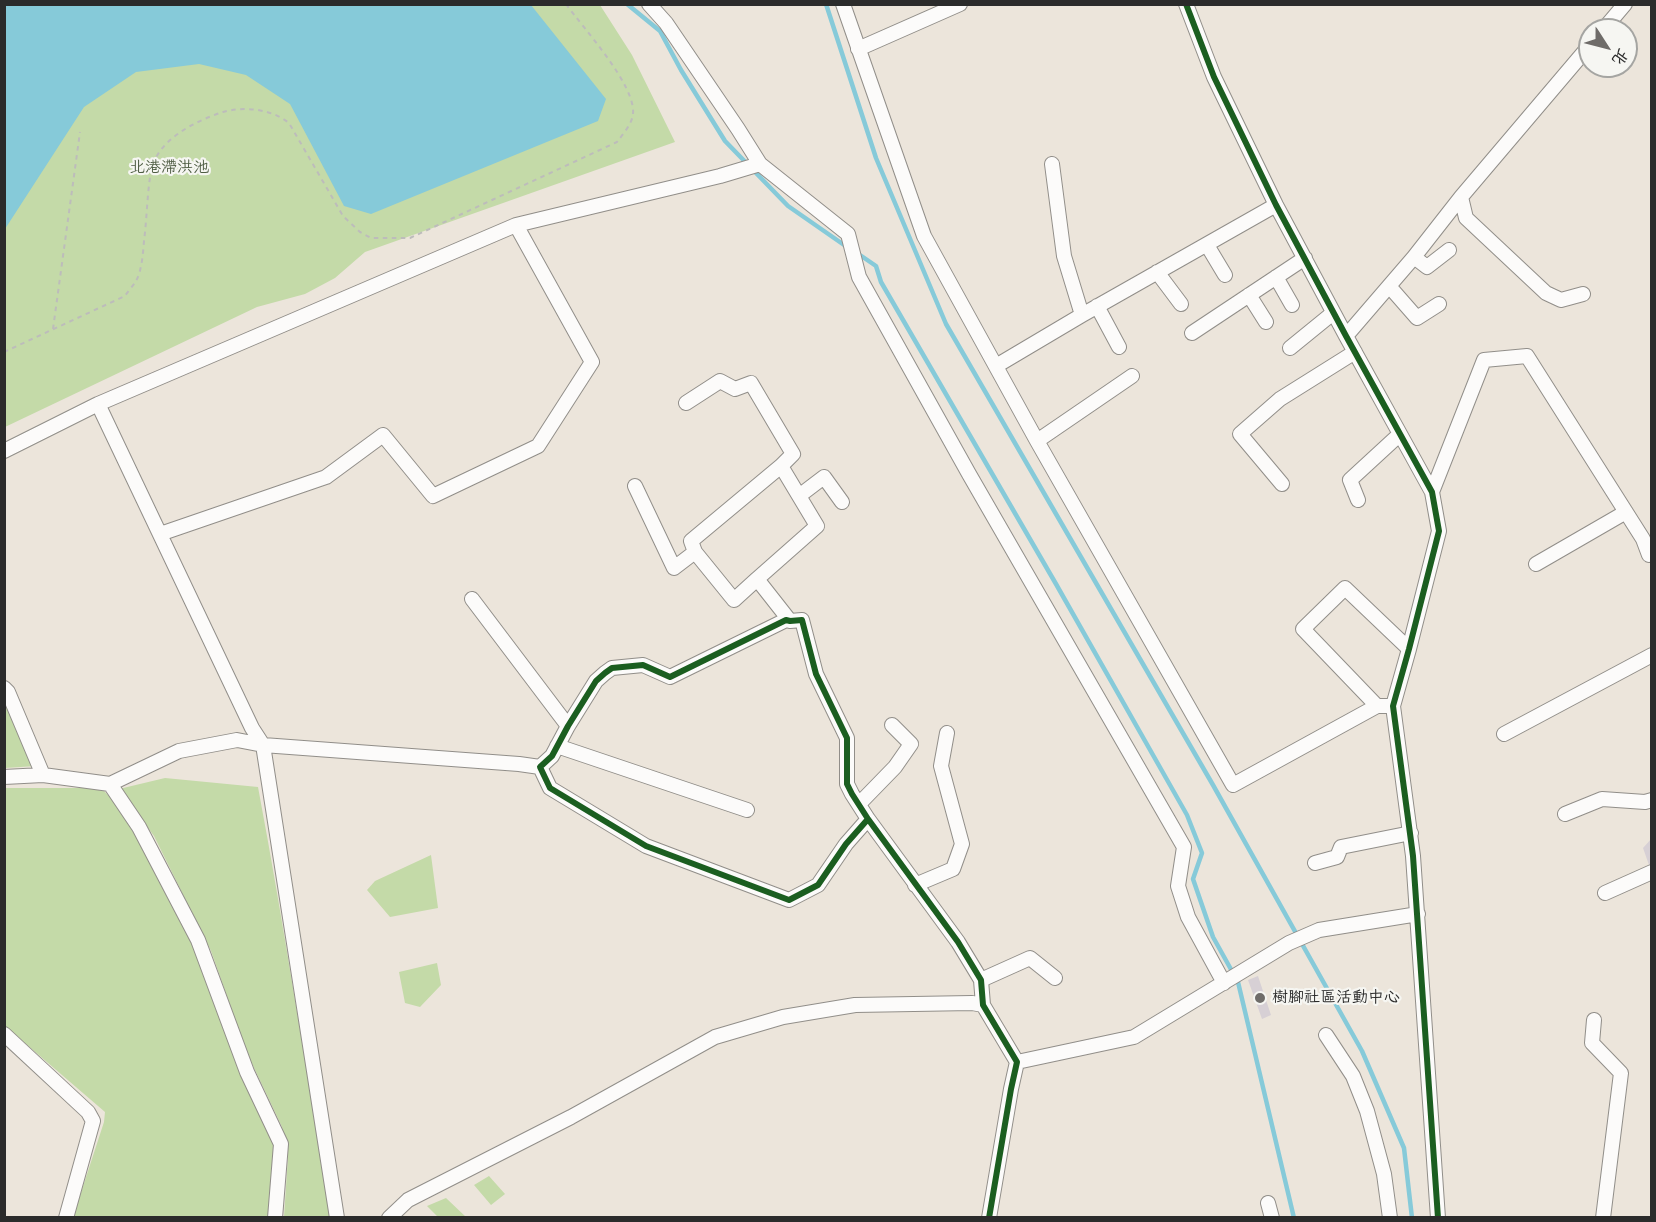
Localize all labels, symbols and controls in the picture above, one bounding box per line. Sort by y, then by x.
north arrow [1578,18,1638,78]
text: 北 [1607,44,1635,70]
park label: 北港滯洪池 [129,158,209,178]
place label: 樹腳社區活動中心 [1272,988,1400,1008]
marker: 樹腳社區活動中心 [1253,991,1267,1005]

